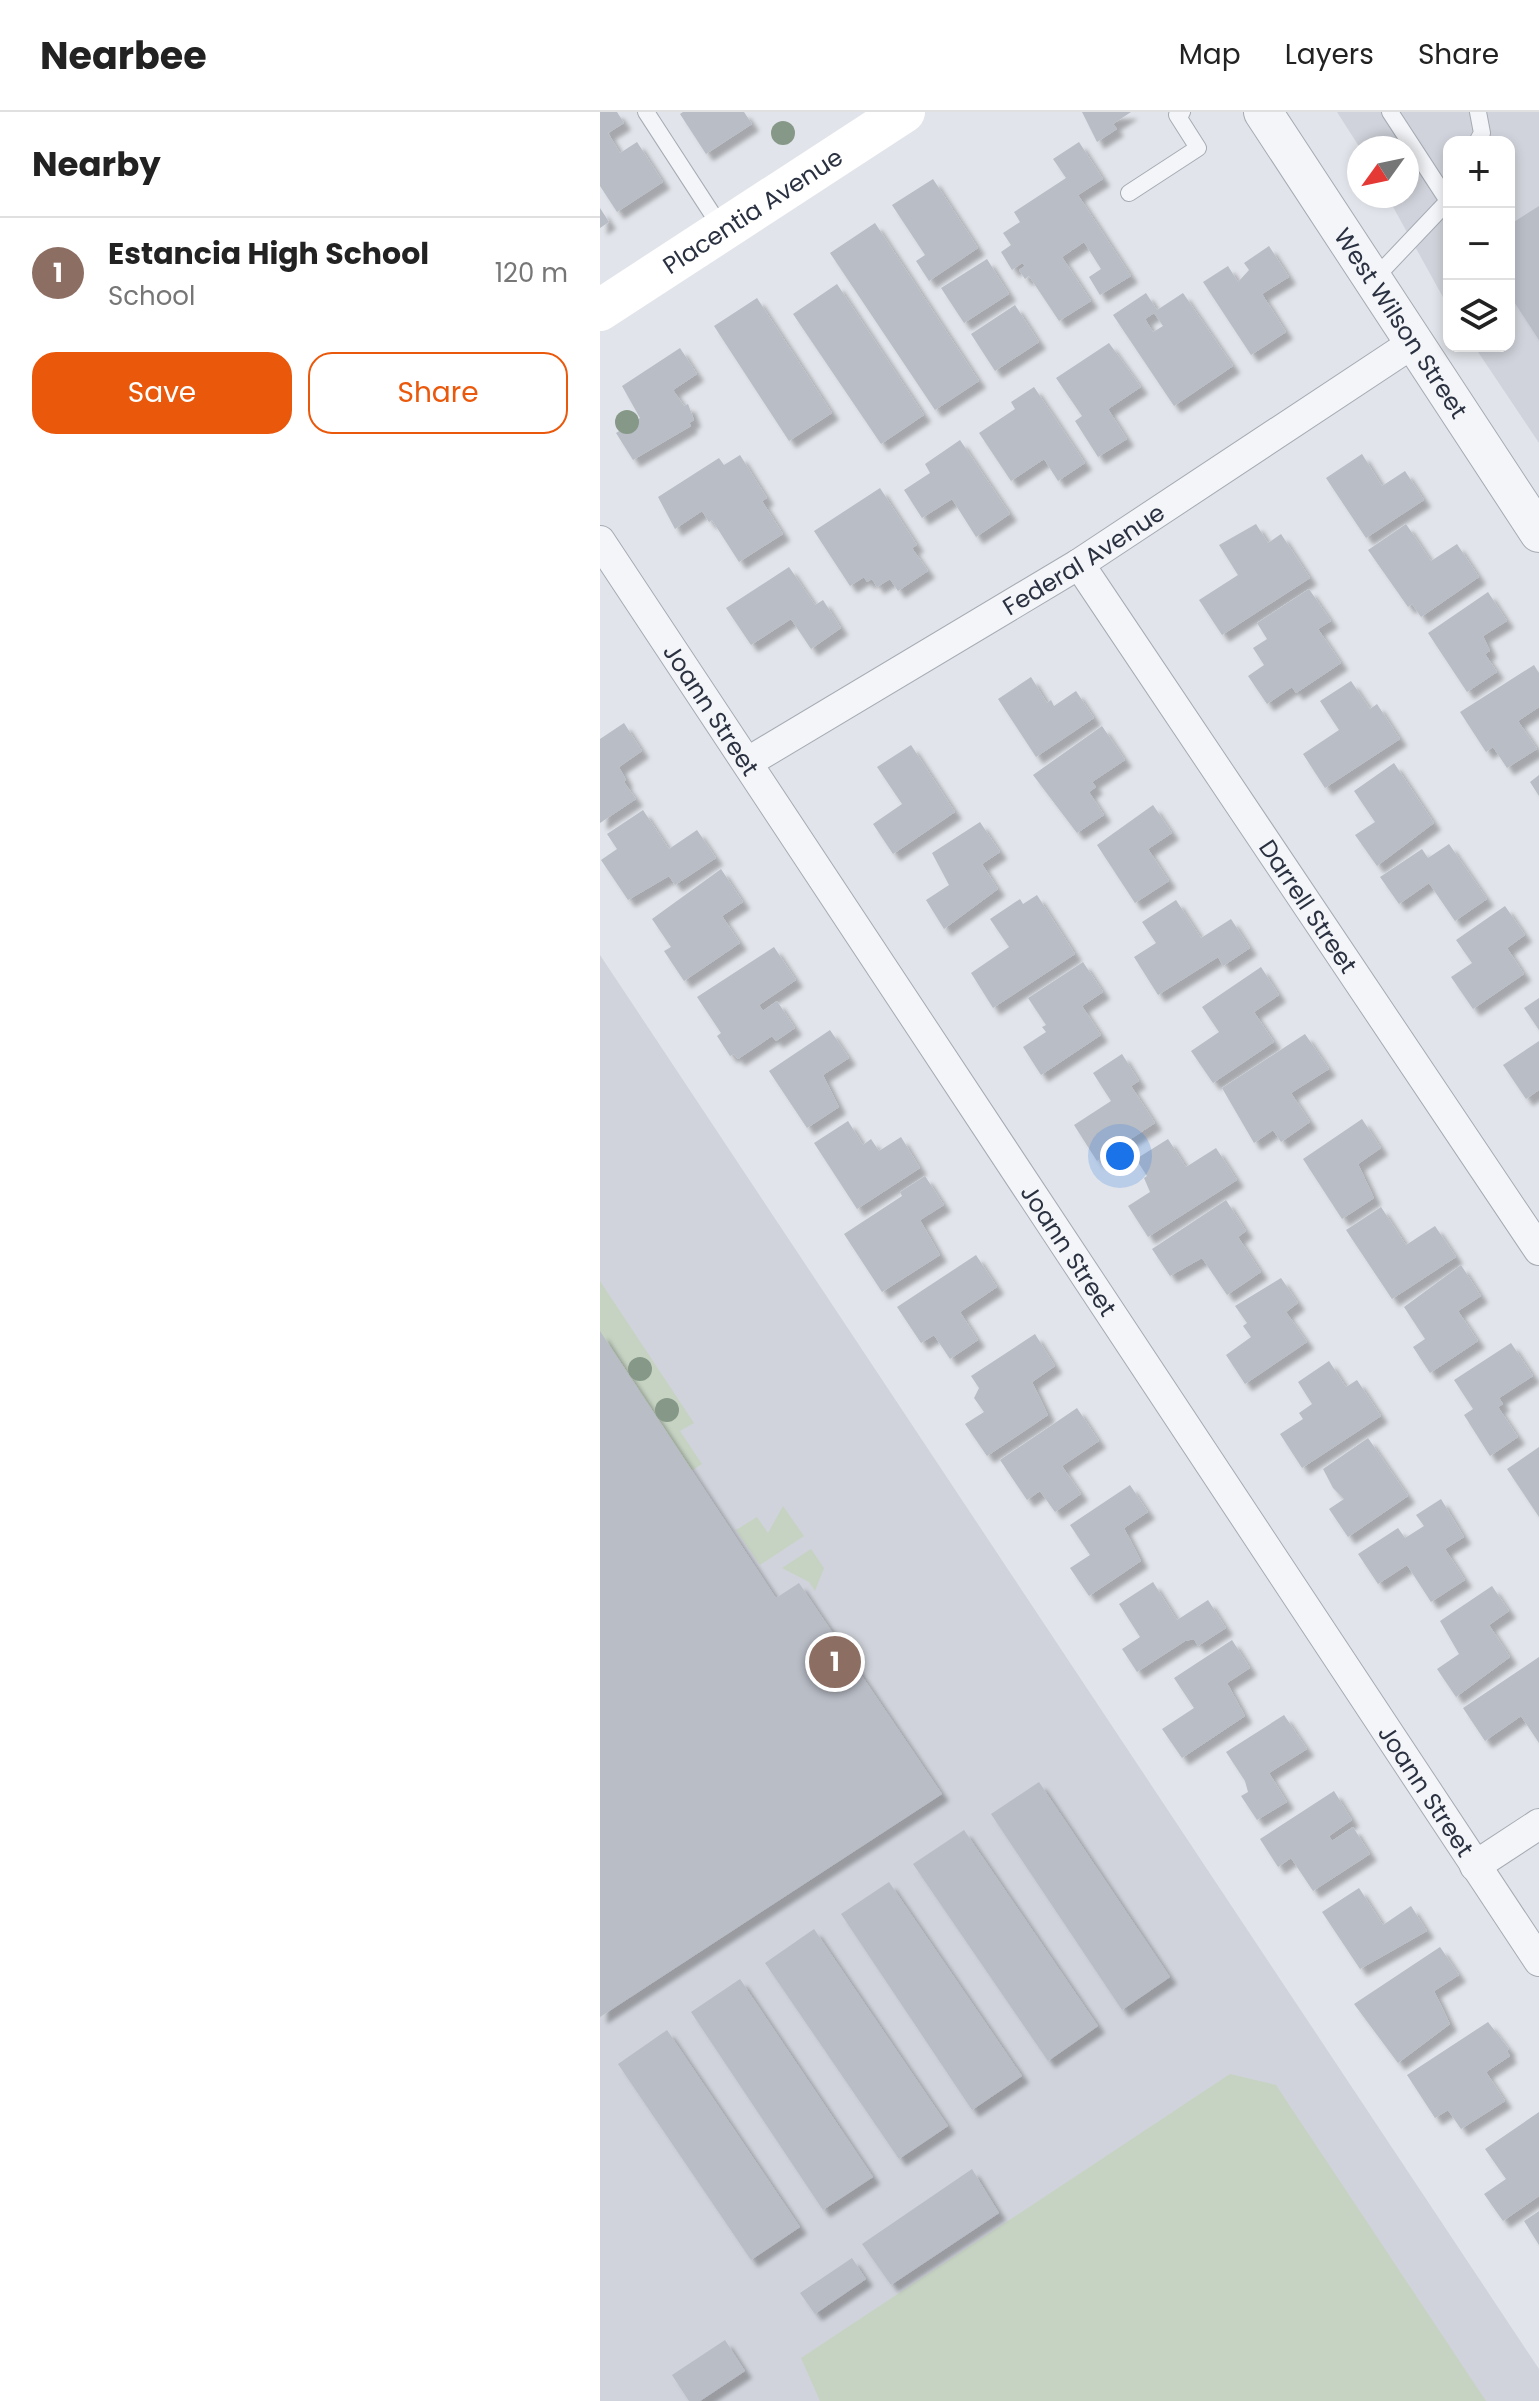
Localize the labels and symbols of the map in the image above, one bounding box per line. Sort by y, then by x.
north arrow [1347,136,1419,208]
street label: Placentia Avenue [656,140,849,281]
street label: West Wilson Street [1327,221,1476,424]
street label: Federal Avenue [996,495,1171,623]
street label: Joann Street [656,637,767,782]
street label: Darrell Street [1252,833,1365,980]
your location [1100,1136,1140,1176]
street label: Joann Street [1013,1178,1124,1322]
pin: 1 [809,1632,861,1692]
street label: Joann Street [1371,1718,1482,1863]

